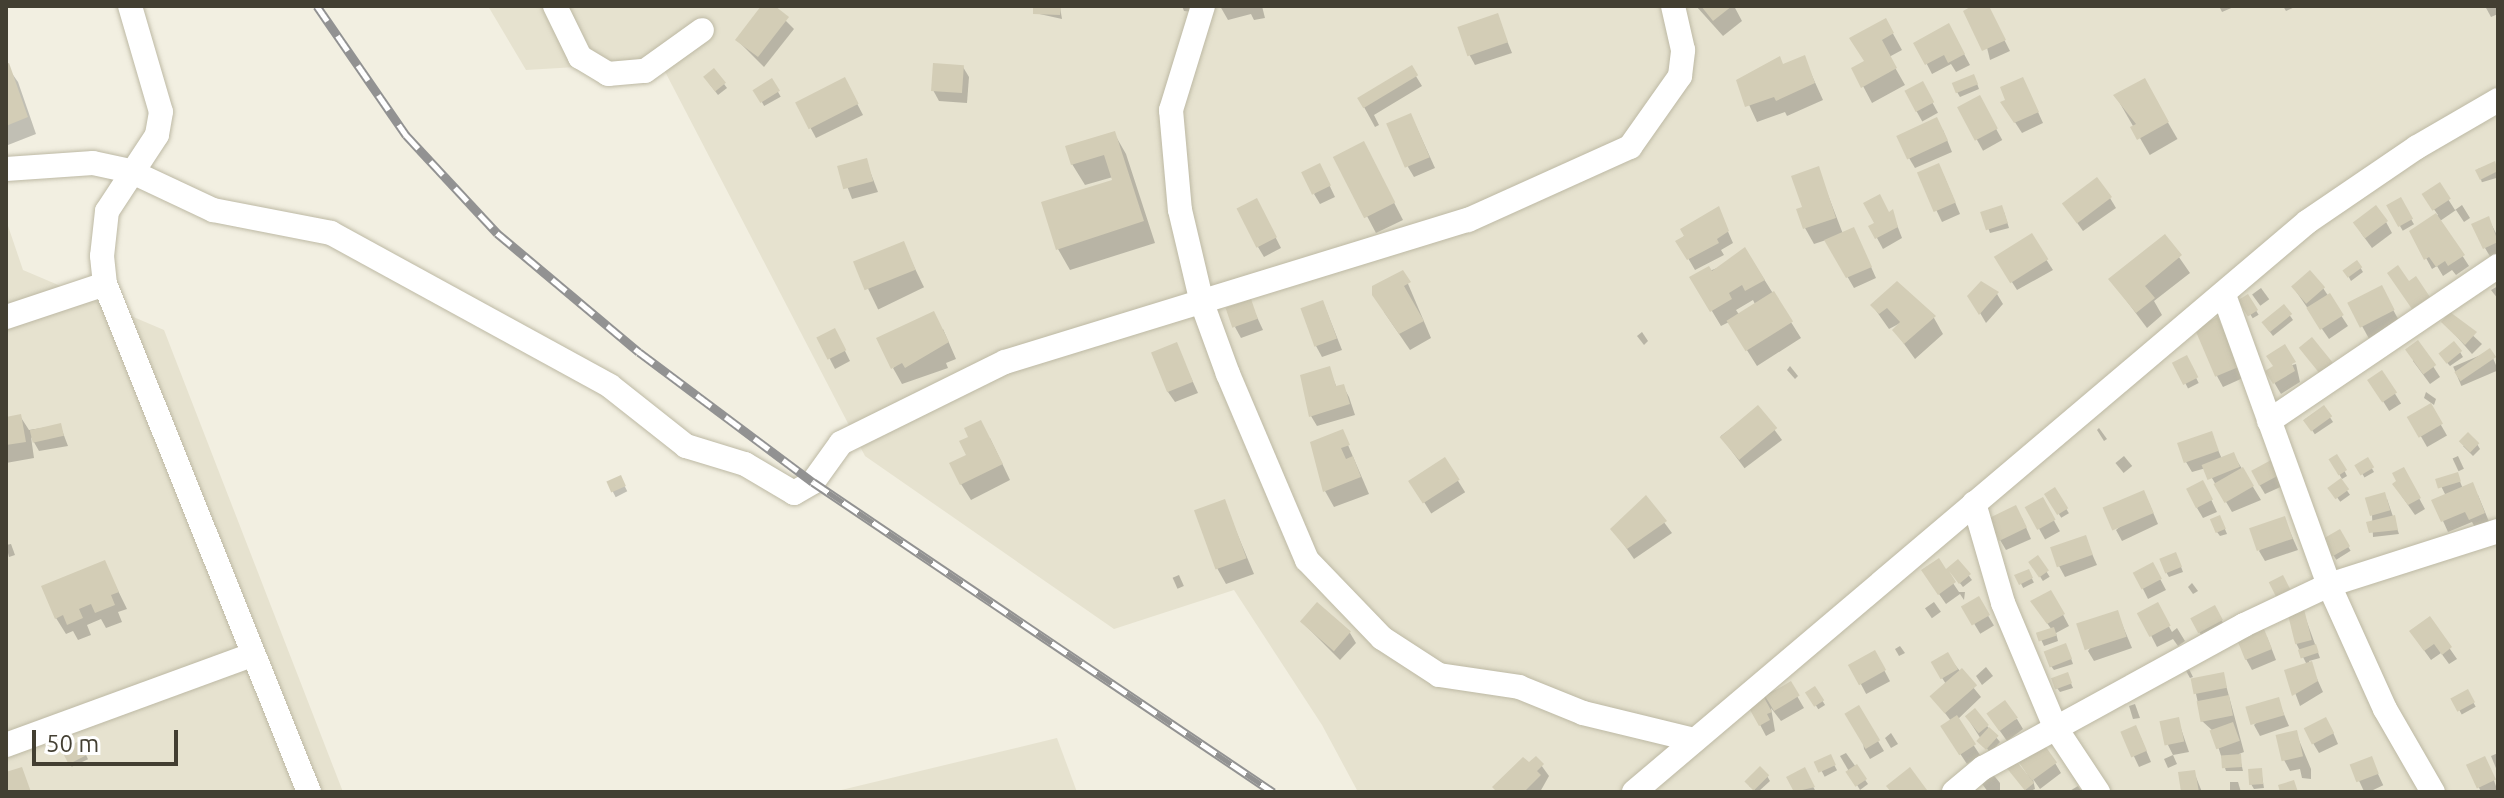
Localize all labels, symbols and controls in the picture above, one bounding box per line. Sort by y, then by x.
scale bar [36,714,182,764]
text: 50 m [46,730,99,757]

